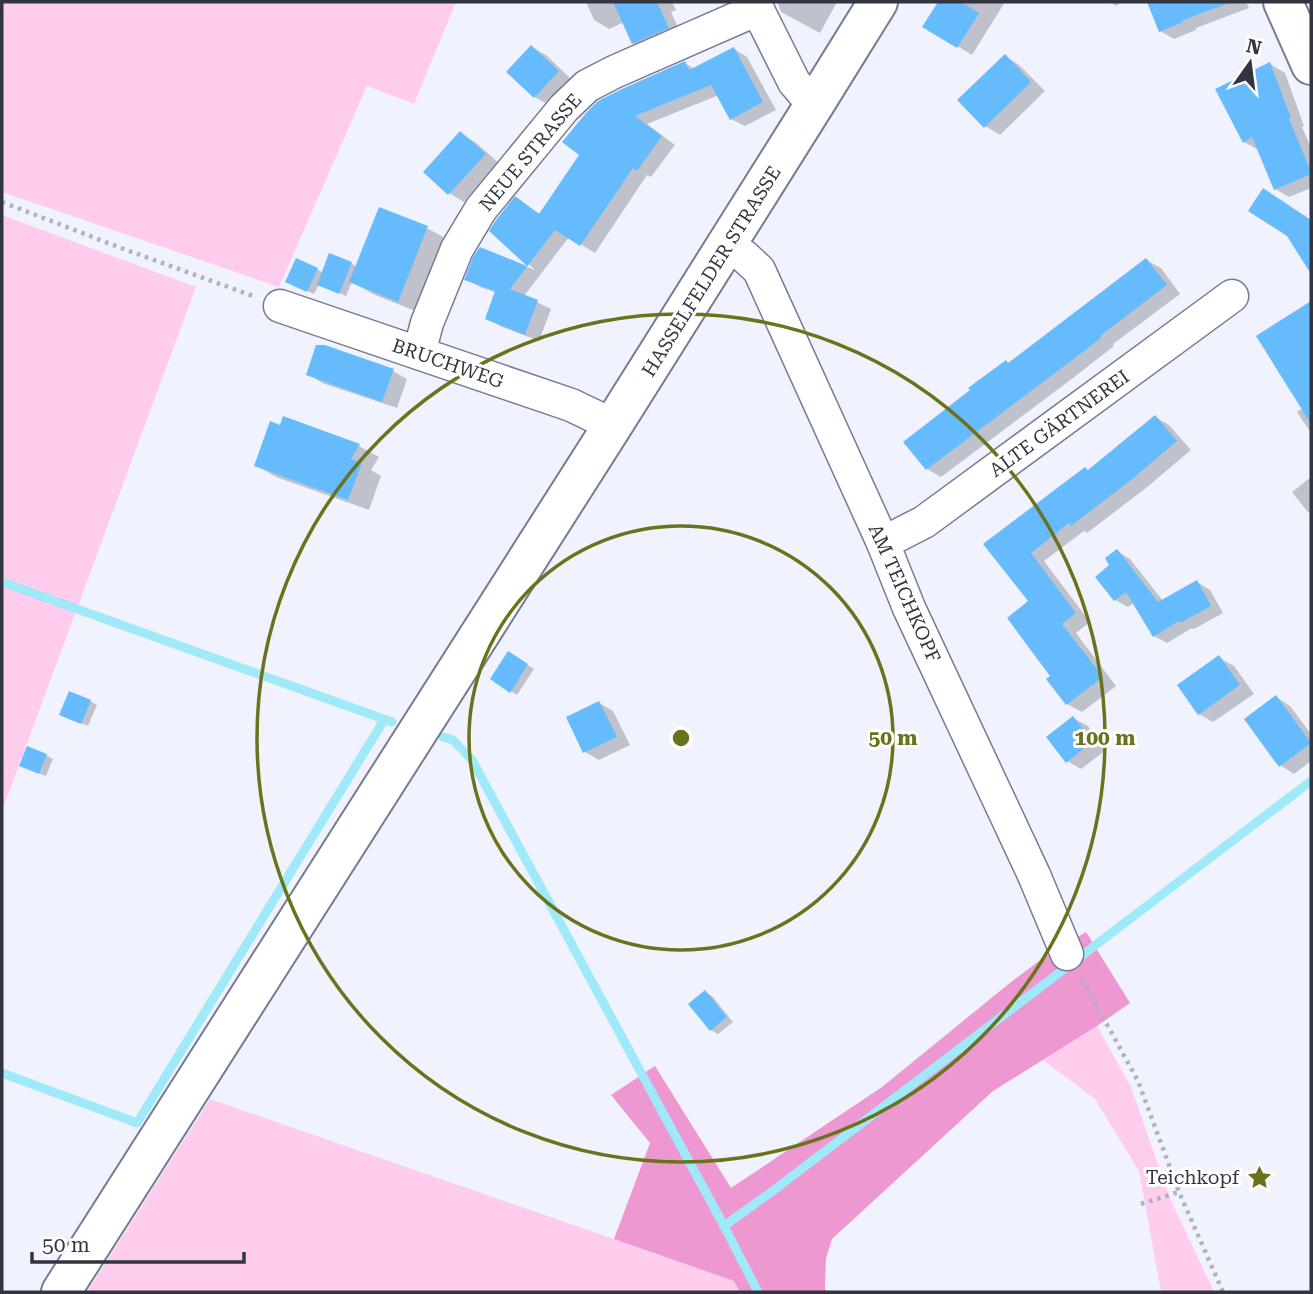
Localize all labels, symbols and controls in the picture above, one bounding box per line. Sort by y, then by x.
north arrow [1215,28,1285,98]
text: N [1244,34,1264,60]
street label: NEUE STRASSE [474,89,586,216]
street label: HASSELFELDER STRASSE [637,162,786,381]
street label: BRUCHWEG [389,334,507,393]
street label: ALTE GÄRTNEREI [985,365,1134,482]
street label: AM TEICHKOPF [864,520,945,666]
centre of rings [669,726,693,750]
text: 50 m [868,726,918,750]
text: 100 m [1075,726,1135,750]
place icon: Teichkopf [1245,1163,1273,1191]
place label: Teichkopf [1146,1166,1240,1189]
scale bar [32,1220,243,1264]
text: 50 m [42,1233,90,1257]

